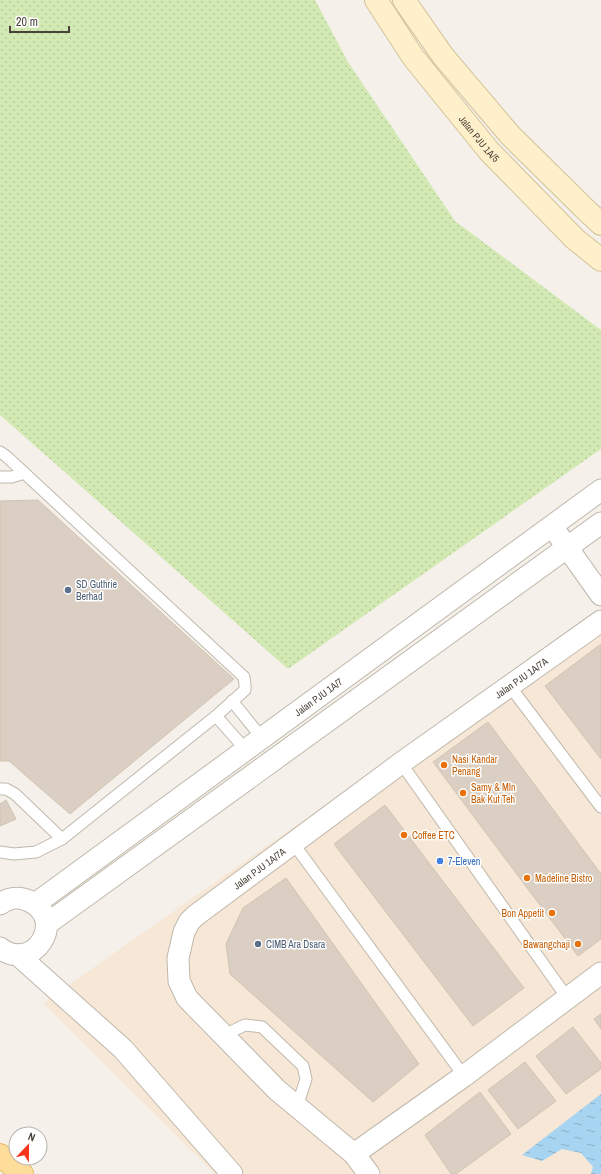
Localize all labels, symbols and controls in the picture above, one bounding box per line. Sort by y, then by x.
scale bar [10,8,69,34]
text: 20 m [16,14,38,30]
street label: Jalan PJU 1A/5 [456,113,503,165]
place label: SD Guthrie Berhad [76,578,117,603]
marker: SD Guthrie Berhad [63,585,73,595]
street label: Jalan PJU 1A/7A [492,654,551,701]
street label: Jalan PJU 1A/7 [292,675,345,719]
place label: Nasi Kandar Penang [452,753,498,778]
marker: Nasi Kandar Penang [439,760,449,770]
place label: Samy & MIn Bak Kut Teh [471,781,516,806]
marker: Samy & MIn Bak Kut Teh [458,788,468,798]
place label: Coffee ETC [412,829,455,842]
marker: Coffee ETC [399,830,409,840]
street label: Jalan PJU 1A/7A [230,844,288,892]
place label: 7-Eleven [448,855,480,868]
marker: 7-Eleven [435,856,445,866]
place label: Madeline Bistro [535,872,593,885]
marker: Madeline Bistro [522,873,532,883]
place label: Bon Appetit [502,907,545,920]
marker: Bon Appetit [547,908,557,918]
place label: CIMB Ara Dsara [266,938,326,951]
place label: Bawangchaji [523,938,570,951]
marker: CIMB Ara Dsara [253,939,263,949]
marker: Bawangchaji [573,939,583,949]
north arrow [8,1126,48,1166]
text: N [26,1129,37,1144]

